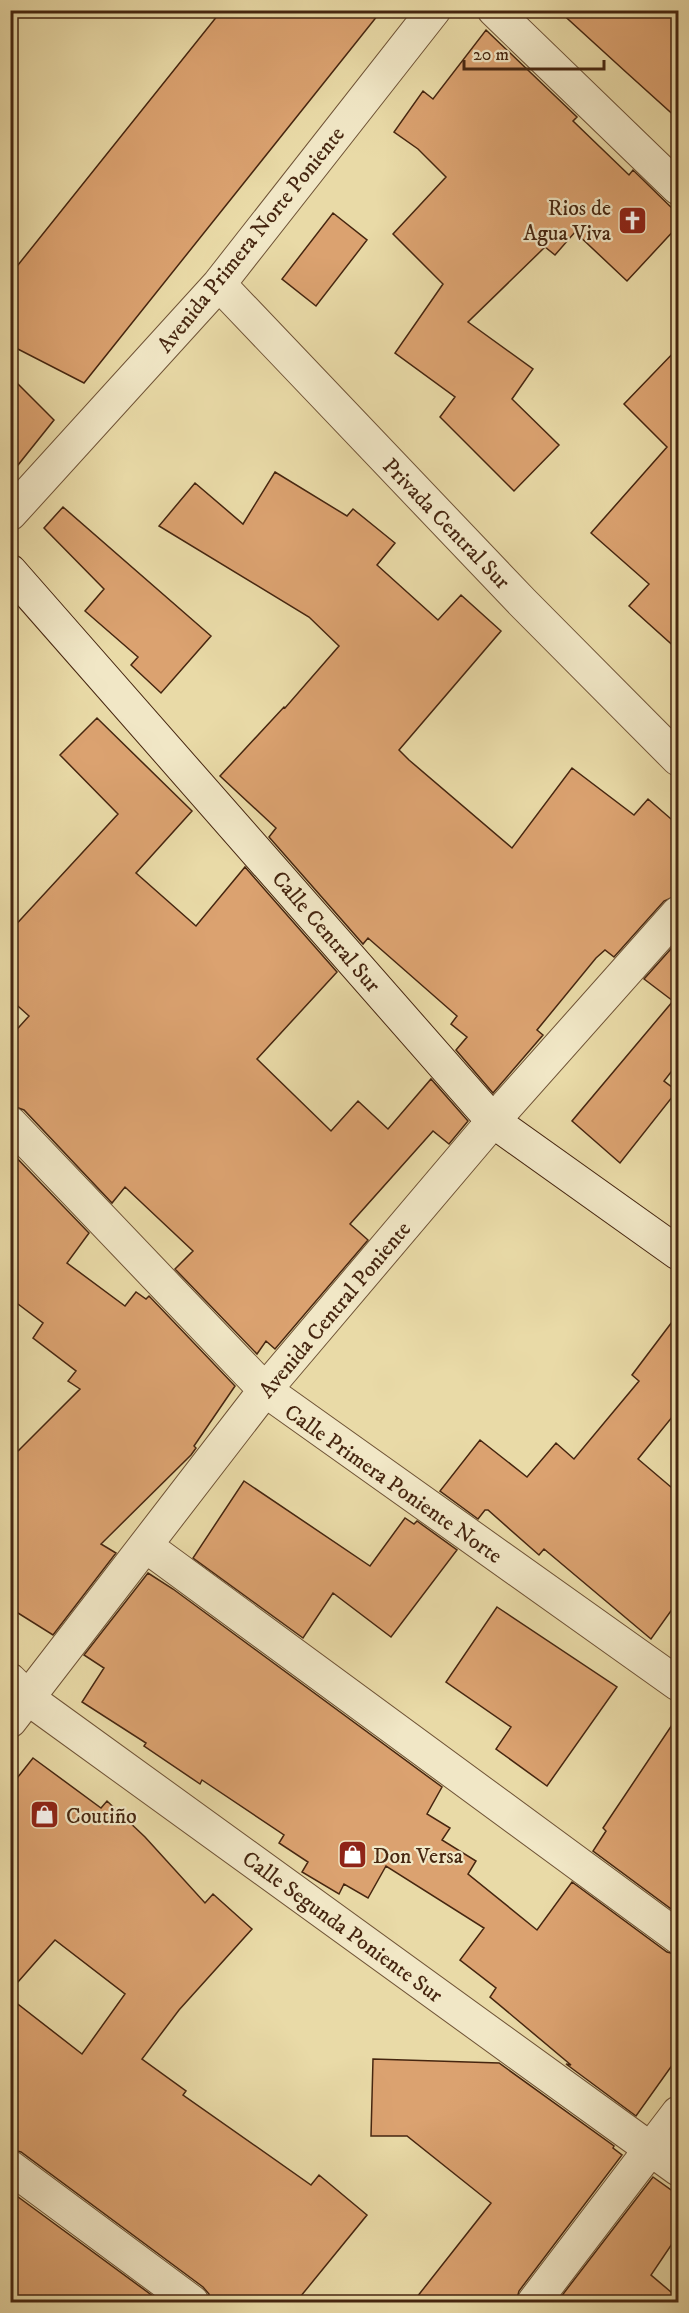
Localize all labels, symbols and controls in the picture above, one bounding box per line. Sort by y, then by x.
scale bar [464,33,604,71]
text: 20 m [473,44,509,66]
street label: Avenida Primera Norte Poniente [152,121,351,358]
place label: Rios de Agua Viva [523,195,612,247]
church icon: Rios de Agua Viva [616,204,648,236]
street label: Privada Central Sur [376,453,516,596]
street label: Calle Central Sur [266,866,387,999]
street label: Avenida Central Poniente [253,1216,417,1404]
street label: Calle Primera Poniente Norte [279,1399,507,1570]
shop icon: Coutiño [29,1799,61,1831]
place label: Coutiño [66,1803,137,1830]
shop icon: Don Versa [336,1839,368,1871]
place label: Don Versa [373,1843,464,1870]
street label: Calle Segunda Poniente Sur [237,1845,448,2010]

